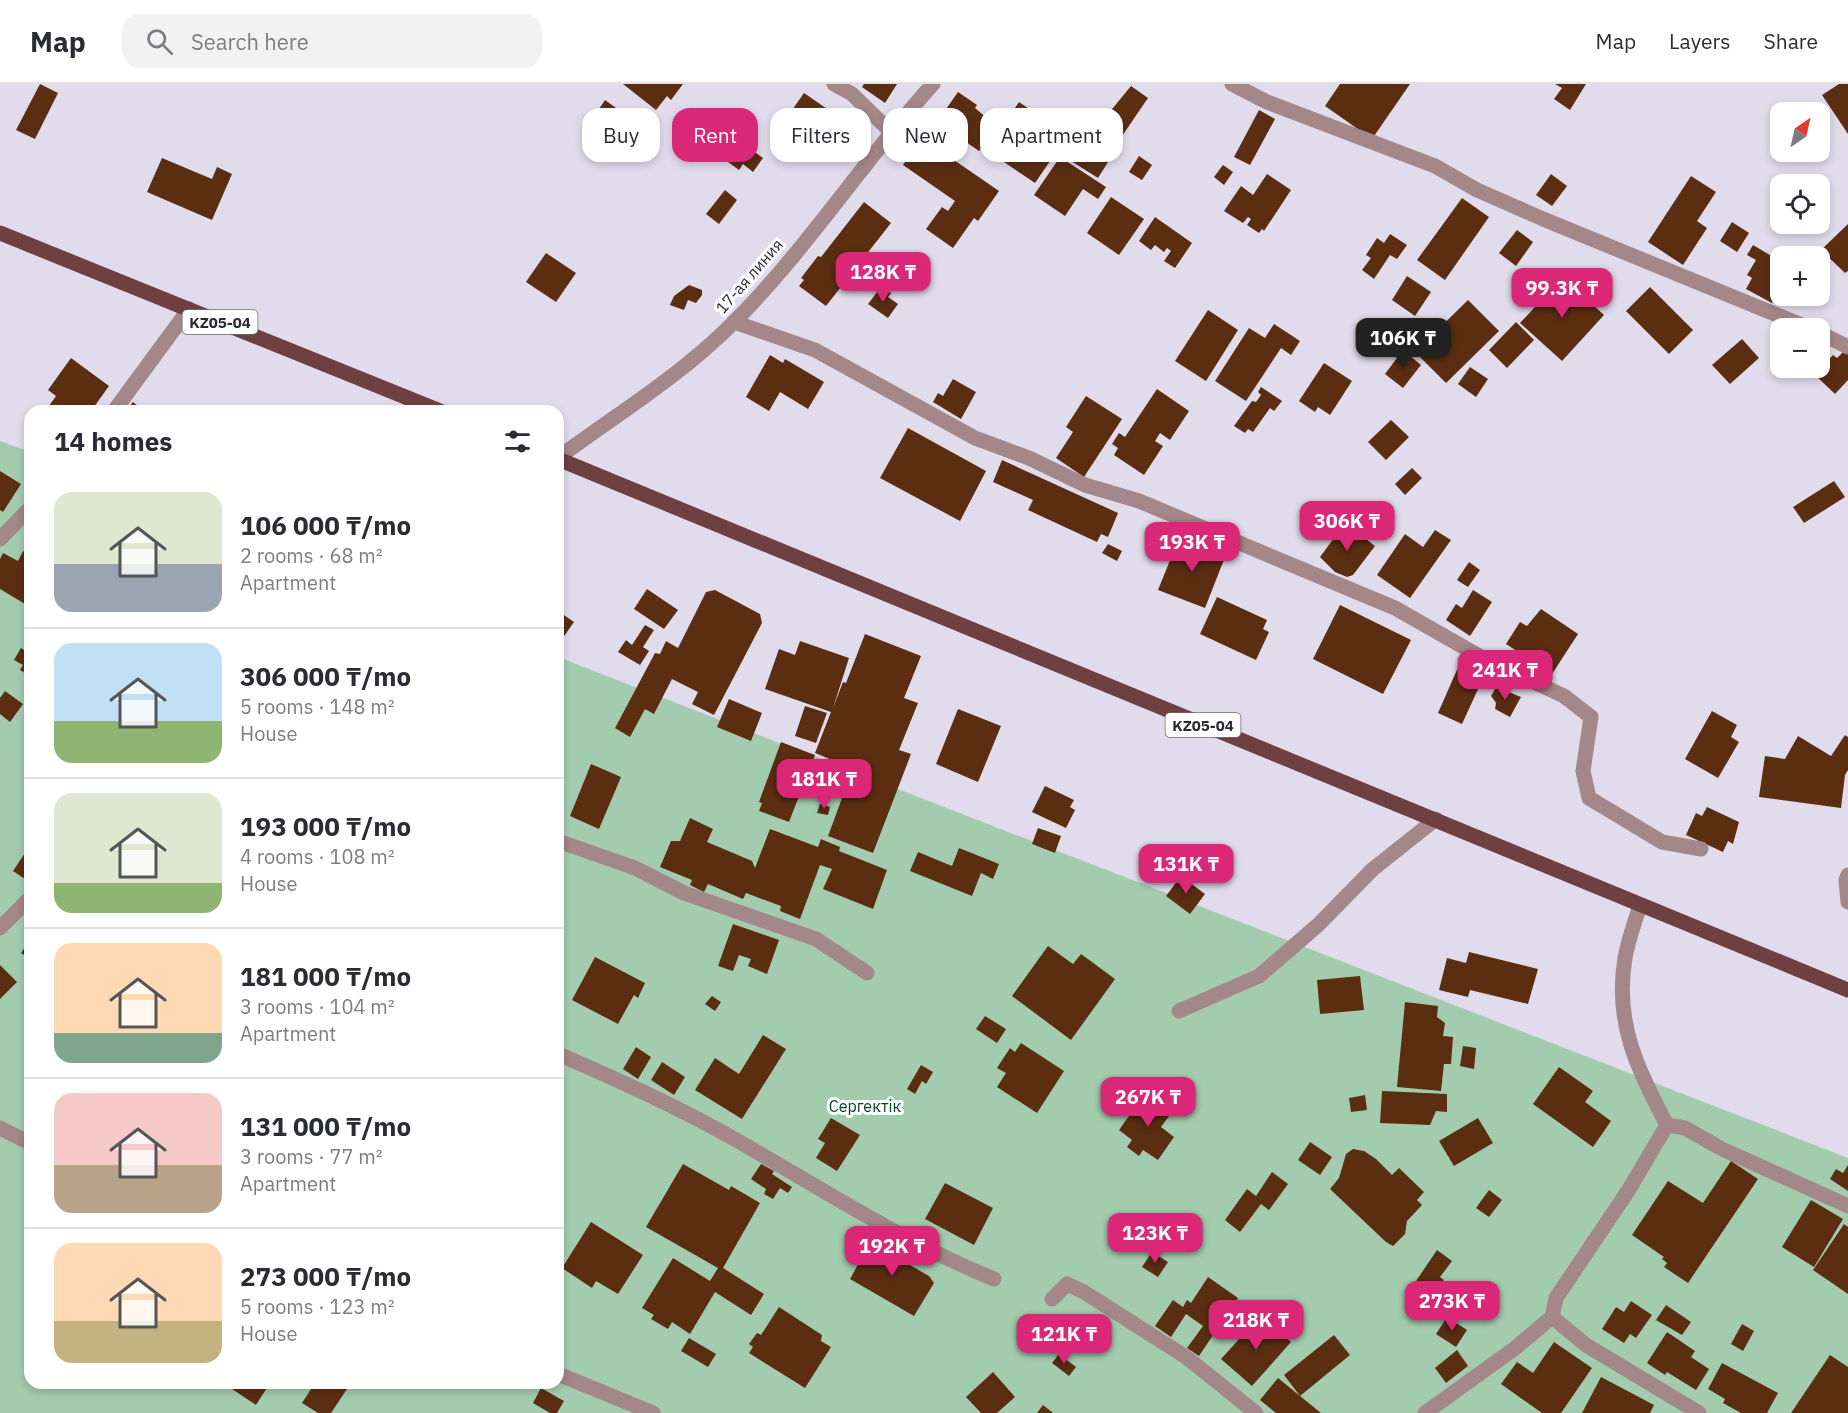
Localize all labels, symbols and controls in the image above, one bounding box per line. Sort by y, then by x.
search box [122,14,542,68]
text: Map [30,23,86,60]
icon: search [143,25,176,58]
text: Search here [191,27,309,56]
text: Map [1596,27,1636,55]
text: Layers [1669,27,1731,55]
text: Share [1764,27,1818,55]
north arrow [1770,102,1830,162]
map controls [1770,102,1830,378]
chip: Buy [582,108,660,162]
chip: Rent [672,108,758,162]
chip: Filters [770,108,871,162]
chip: New [883,108,968,162]
chip: Apartment [980,108,1123,162]
button: locate [1770,174,1830,234]
street label: 17-ая линия [711,235,787,317]
button: + [1770,246,1830,306]
pin: 128K ₸ [834,252,932,303]
text: 128K ₸ [850,258,916,285]
pin: 99.3K ₸ [1507,268,1617,319]
text: 99.3K ₸ [1526,274,1598,301]
road number: KZ05-04 [182,310,258,334]
pin: 106K ₸ [1354,318,1452,369]
button: − [1770,318,1830,378]
text: 106K ₸ [1370,324,1436,351]
text: 14 homes [54,424,172,458]
icon: filters [501,425,534,458]
pin: 306K ₸ [1298,501,1396,552]
text: 306K ₸ [1314,507,1380,534]
text: 106 000 ₸/mo [240,508,411,542]
icon: home [102,516,174,588]
pin: 193K ₸ [1143,522,1241,573]
text: 193K ₸ [1159,528,1225,555]
text: 2 rooms · 68 m² [240,542,383,569]
text: Apartment [240,569,336,596]
pin: 241K ₸ [1456,650,1554,701]
text: 241K ₸ [1472,656,1538,683]
text: 306 000 ₸/mo [240,659,411,693]
icon: home [102,667,174,739]
text: 5 rooms · 148 m² [240,693,395,720]
road number: KZ05-04 [1166,713,1240,737]
text: House [240,720,297,747]
pin: 181K ₸ [775,759,873,810]
text: 181K ₸ [791,765,857,792]
text: 193 000 ₸/mo [240,809,411,843]
icon: home [102,817,174,889]
text: 4 rooms · 108 m² [240,843,395,870]
pin: 131K ₸ [1137,844,1235,895]
text: 131K ₸ [1153,850,1219,877]
text: House [240,870,297,897]
text: 181 000 ₸/mo [240,959,411,993]
icon: home [102,967,174,1039]
text: 3 rooms · 104 m² [240,993,395,1020]
text: Apartment [240,1020,336,1047]
pin: 267K ₸ [1099,1077,1197,1128]
text: 267K ₸ [1115,1083,1181,1110]
park label: Сергектік [829,1096,901,1116]
text: 131 000 ₸/mo [240,1109,411,1143]
icon: home [102,1117,174,1189]
text: 3 rooms · 77 m² [240,1143,383,1170]
text: Apartment [240,1170,336,1197]
pin: 123K ₸ [1106,1213,1204,1264]
text: 123K ₸ [1122,1219,1188,1246]
pin: 192K ₸ [843,1226,941,1277]
text: 192K ₸ [859,1232,925,1259]
text: 273 000 ₸/mo [240,1259,411,1293]
icon: home [102,1267,174,1339]
pin: 273K ₸ [1403,1281,1501,1332]
text: 273K ₸ [1419,1287,1485,1314]
text: 5 rooms · 123 m² [240,1293,395,1320]
pin: 218K ₸ [1207,1300,1305,1351]
text: 218K ₸ [1223,1306,1289,1333]
pin: 121K ₸ [1015,1314,1113,1365]
text: House [240,1320,297,1347]
text: 121K ₸ [1031,1320,1097,1347]

